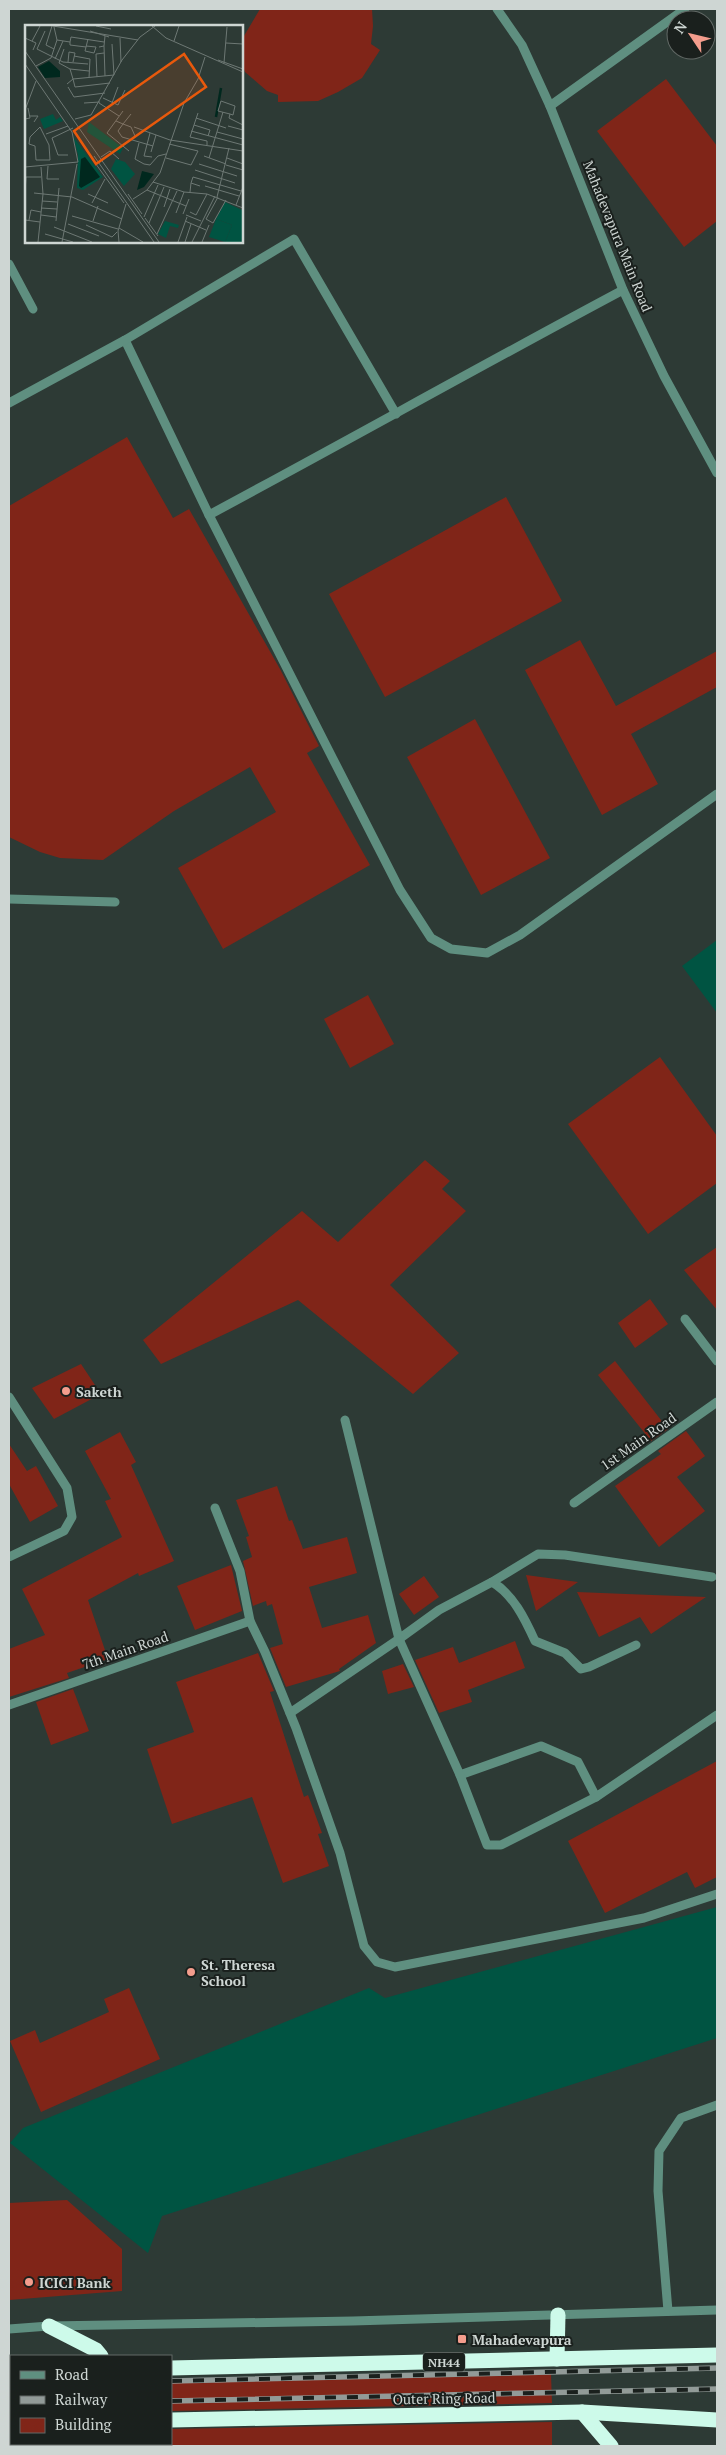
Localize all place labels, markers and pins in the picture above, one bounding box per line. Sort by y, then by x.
place label: Saketh [76,1382,122,1401]
marker: Saketh [60,1385,72,1397]
place label: St. Theresa School [201,1955,276,1990]
marker: St. Theresa School [185,1966,197,1978]
place label: ICICI Bank [39,2273,112,2292]
marker: ICICI Bank [23,2276,35,2288]
place label: Mahadevapura [472,2330,572,2349]
marker: Mahadevapura [456,2333,468,2345]

